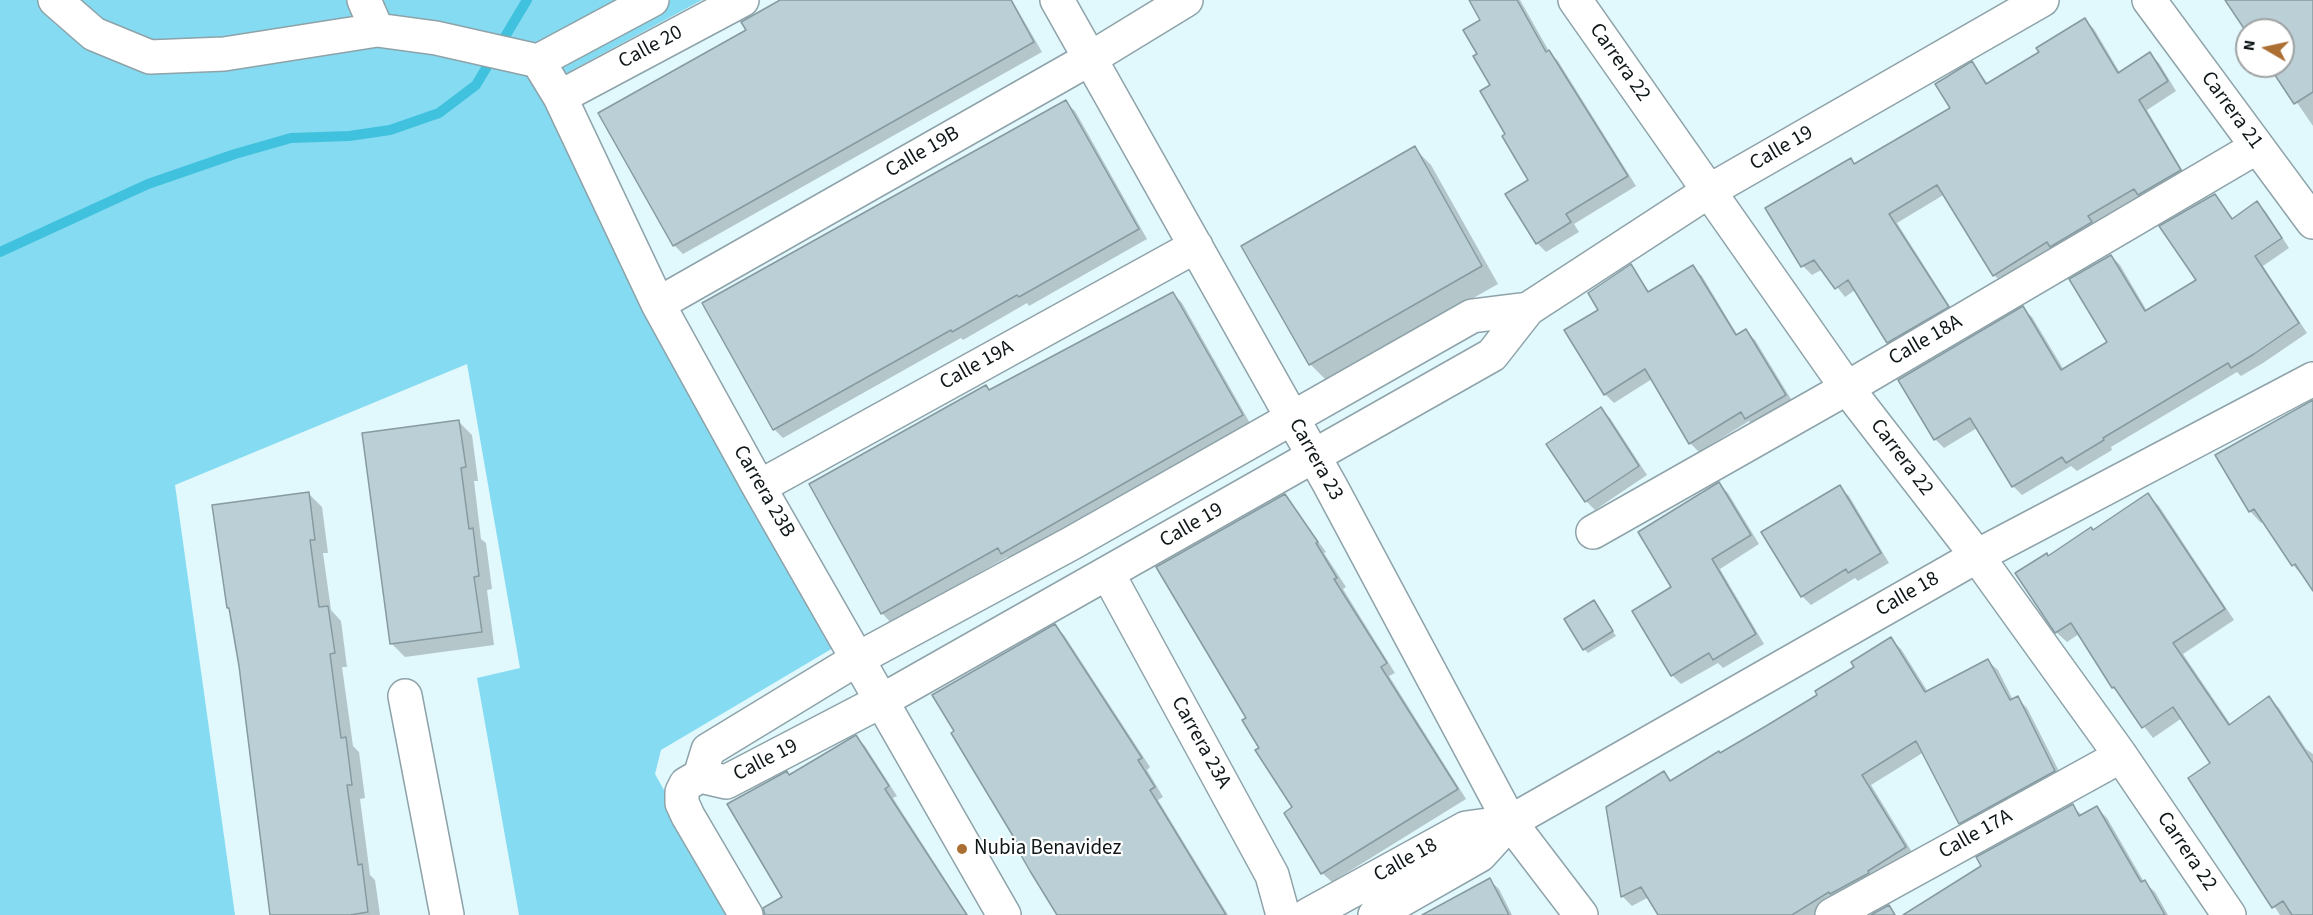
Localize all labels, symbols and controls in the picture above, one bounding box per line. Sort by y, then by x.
north arrow [2235,18,2295,78]
street label: Carrera 22 [1583,19,1655,107]
street label: Calle 20 [615,21,687,75]
text: N [2237,39,2261,52]
street label: Carrera 21 [2194,67,2268,155]
street label: Calle 19 [1746,121,1818,177]
street label: Calle 19B [882,122,964,184]
street label: Calle 18A [1885,310,1967,372]
street label: Calle 19A [936,336,1018,396]
street label: Carrera 23 [1282,415,1348,505]
street label: Carrera 22 [1864,415,1938,501]
street label: Carrera 23B [727,441,799,543]
street label: Calle 19 [1156,498,1228,554]
street label: Calle 18 [1872,567,1944,623]
street label: Carrera 23A [1164,693,1236,793]
street label: Calle 19 [730,734,802,788]
street label: Calle 17A [1935,805,2017,865]
street label: Carrera 22 [2150,808,2222,896]
street label: Calle 18 [1370,833,1442,889]
place label: Nubia Benavidez [974,836,1121,862]
marker: Nubia Benavidez [955,842,969,856]

